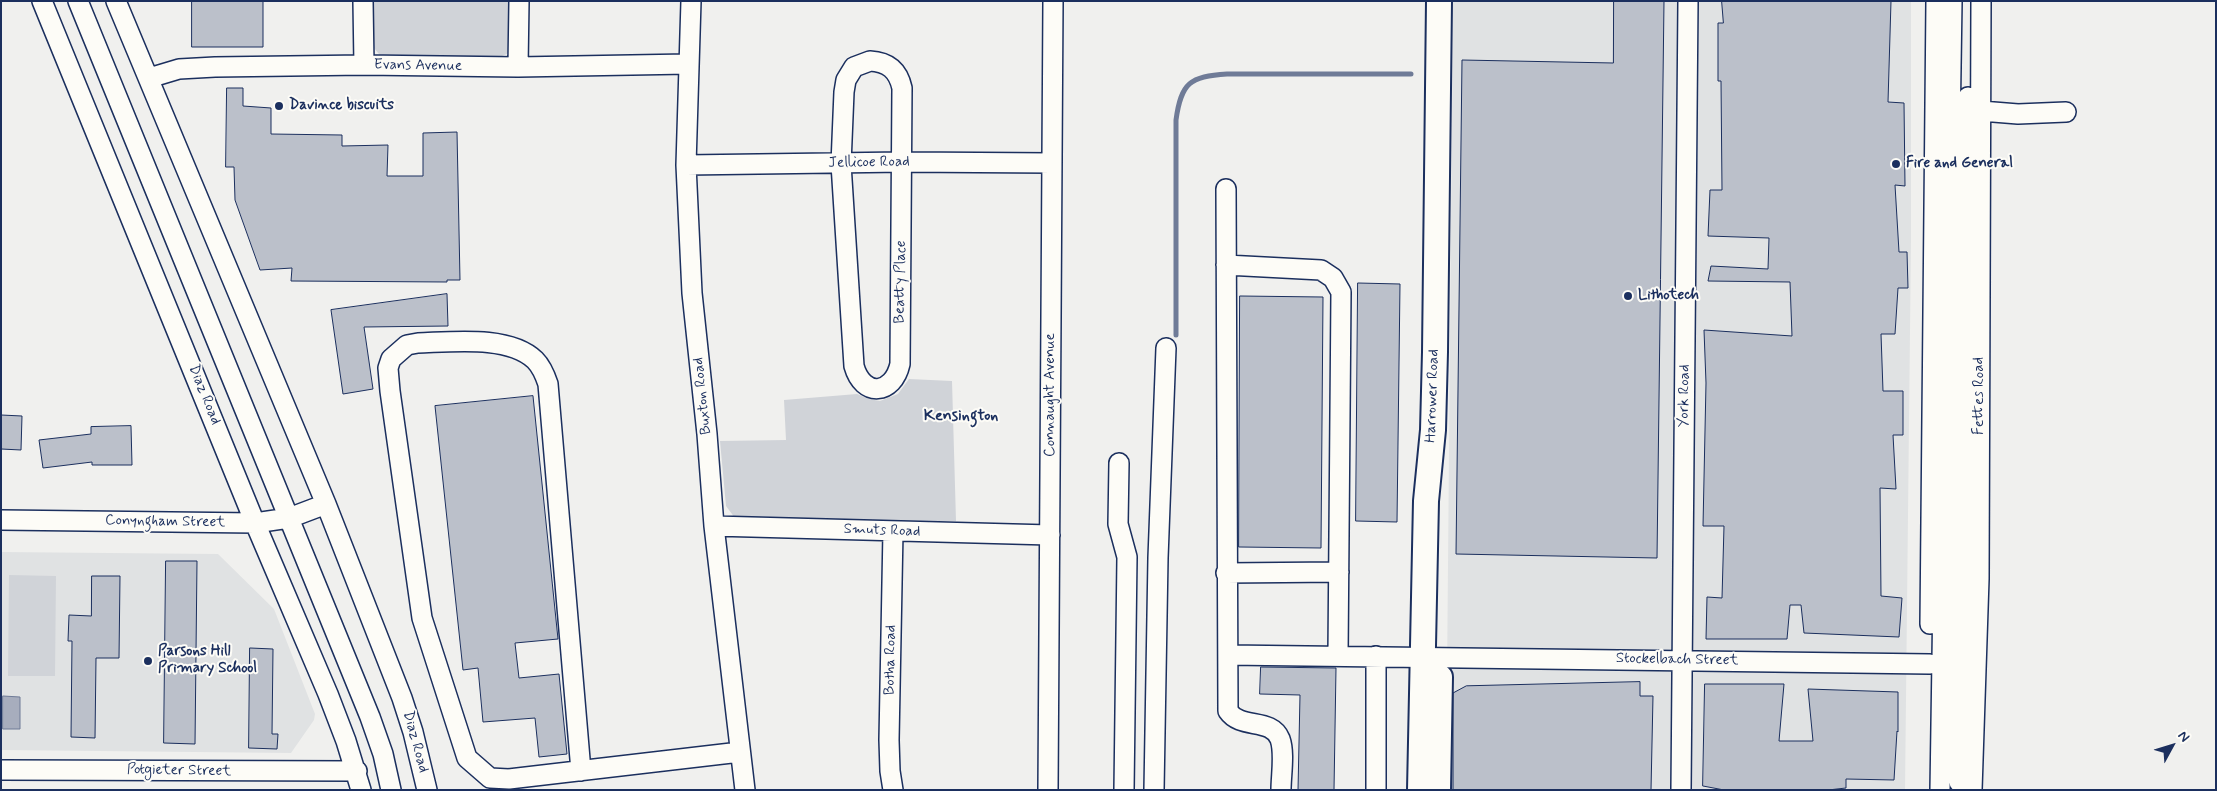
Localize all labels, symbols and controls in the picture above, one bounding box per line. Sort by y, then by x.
street label: Evans Avenue [374,56,462,76]
place label: Davince biscuits [289,97,394,115]
marker: Davince biscuits [273,100,285,112]
street label: Jellicoe Road [828,153,910,173]
place label: Fire and General [1906,155,2013,173]
marker: Fire and General [1890,158,1902,170]
street label: Beatty Place [891,240,911,324]
place label: Lithotech [1638,287,1699,305]
marker: Lithotech [1622,290,1634,302]
street label: Connaught Avenue [1042,333,1060,457]
street label: Harrower Road [1422,349,1444,443]
street label: Buxton Road [690,356,716,436]
street label: Fettes Road [1971,357,1989,435]
street label: Diaz Road [184,362,224,428]
street label: York Road [1675,364,1695,428]
district label: Kensington [924,407,998,427]
street label: Conyngham Street [105,512,225,532]
street label: Smuts Road [843,521,921,541]
street label: Botha Road [881,625,901,695]
place label: Parsons Hill Primary School [158,643,257,678]
street label: Stockelbach Street [1616,650,1738,670]
marker: Parsons Hill Primary School [142,655,154,667]
street label: Diaz Road [398,709,432,775]
north arrow [2147,721,2197,771]
text: N [2174,727,2194,746]
street label: Potgieter Street [127,761,231,781]

